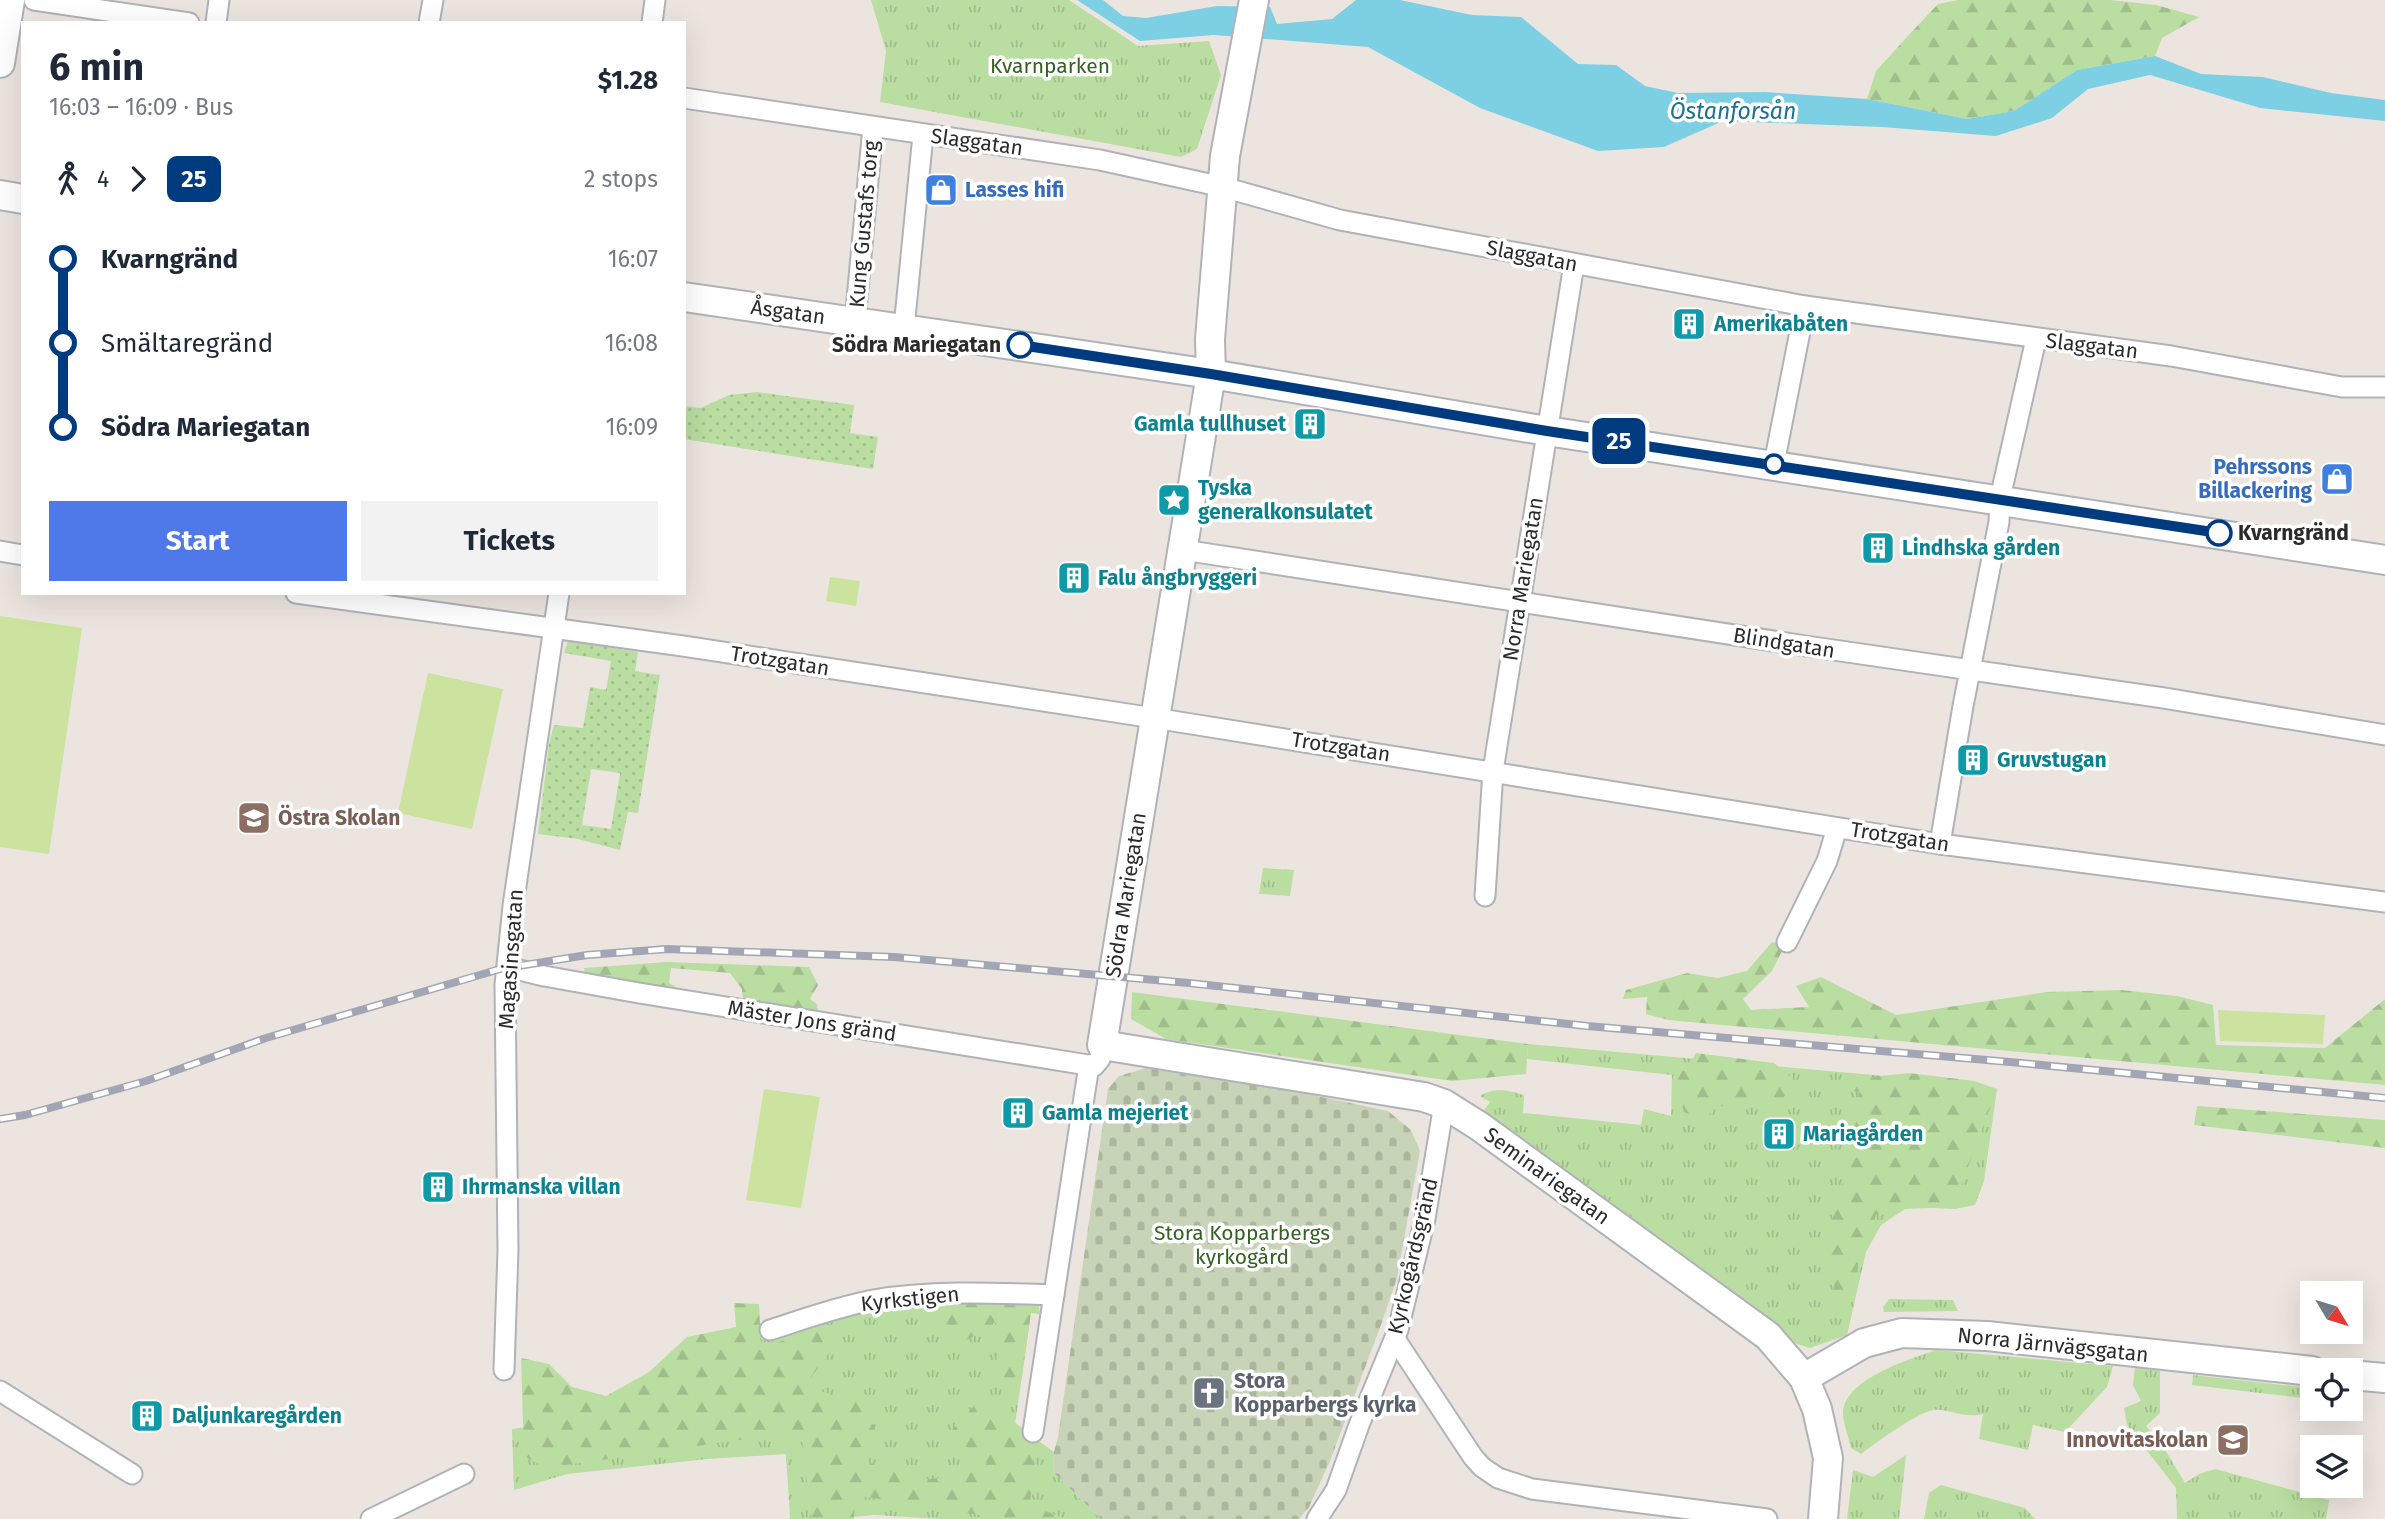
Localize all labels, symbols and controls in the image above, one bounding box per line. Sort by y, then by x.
text: 6 min [49,44,144,90]
park label: Kvarnparken [990,53,1110,79]
text: $1.28 [598,65,658,96]
text: 16:03 – 16:09 · Bus [49,93,233,121]
water label: Östanforsån [1670,97,1796,125]
street label: Slaggatan [929,123,1025,161]
street label: Kung Gustafs torg [844,139,884,309]
icon: walk [49,160,87,198]
icon: forward [119,160,157,198]
text: 4 [97,165,109,193]
text: 25 [181,165,207,193]
text: 2 stops [584,165,658,193]
shop icon: Lasses hifi [922,171,960,209]
place label: Lasses hifi [965,177,1064,203]
street label: Slaggatan [1484,234,1580,278]
text: Kvarngränd [101,244,238,275]
text: 16:07 [608,245,658,273]
street label: Åsgatan [749,294,827,330]
building icon: Amerikabåten [1670,305,1708,343]
place label: Amerikabåten [1713,311,1848,337]
street label: Slaggatan [2044,327,2140,365]
text: Smältaregränd [101,328,273,359]
text: 16:08 [605,329,658,357]
place label: Södra Mariegatan [832,332,1001,358]
marker: Södra Mariegatan [1007,332,1033,358]
building icon: Gamla tullhuset [1291,405,1329,443]
place label: Gamla tullhuset [1134,411,1287,437]
text: Södra Mariegatan [101,412,310,443]
text: 16:09 [606,413,658,441]
line badge: 25 [1588,418,1650,464]
text: 25 [1606,427,1632,455]
unlabelled marker [1764,454,1784,474]
place label: Pehrssons Billackering [2198,454,2312,504]
shop icon: Pehrssons Billackering [2318,460,2356,498]
place label: Tyska generalkonsulatet [1198,475,1373,525]
place icon: Tyska generalkonsulatet [1155,481,1193,519]
street label: Norra Mariegatan [1497,495,1549,663]
button: Start [49,501,347,581]
button: Tickets [361,501,658,581]
marker: Kvarngränd [2206,520,2232,546]
place label: Kvarngränd [2238,520,2349,546]
building icon: Lindhska gården [1859,529,1897,567]
place label: Lindhska gården [1902,535,2060,561]
building icon: Falu ångbryggeri [1055,559,1093,597]
place label: Falu ångbryggeri [1098,565,1257,591]
street label: Blindgatan [1731,622,1837,664]
street label: Trotzgatan [729,640,831,682]
street label: Trotzgatan [1290,726,1392,768]
building icon: Gruvstugan [1954,741,1992,779]
place label: Gruvstugan [1997,747,2107,773]
school or university icon: Östra Skolan [235,799,273,837]
place label: Östra Skolan [278,804,400,831]
street label: Södra Mariegatan [1100,811,1152,979]
street label: Trotzgatan [1849,816,1951,858]
street label: Magasinsgatan [493,888,529,1030]
street label: Mäster Jons gränd [726,995,898,1047]
building icon: Gamla mejeriet [999,1094,1037,1132]
place label: Gamla mejeriet [1042,1100,1189,1126]
building icon: Mariagården [1760,1115,1798,1153]
place label: Mariagården [1803,1121,1923,1147]
street label: Seminariegatan [1479,1122,1615,1230]
building icon: Ihrmanska villan [419,1168,457,1206]
place label: Ihrmanska villan [462,1174,621,1200]
street label: Kyrkogårdsgränd [1382,1175,1444,1337]
park label: Stora Kopparbergs kyrkogård [1154,1220,1330,1270]
street label: Kyrkstigen [859,1281,961,1317]
north arrow [2300,1281,2362,1344]
map controls [2300,1281,2363,1498]
street label: Norra Järnvägsgatan [1956,1322,2150,1368]
button: locate [2300,1358,2363,1421]
place label: Stora Kopparbergs kyrka [1234,1368,1416,1418]
church icon: Stora Kopparbergs kyrka [1190,1374,1228,1412]
building icon: Daljunkaregården [128,1397,166,1435]
place label: Daljunkaregården [172,1403,342,1429]
school or university icon: Innovitaskolan [2214,1421,2252,1459]
place label: Innovitaskolan [2066,1427,2208,1453]
button: layers [2300,1435,2363,1498]

